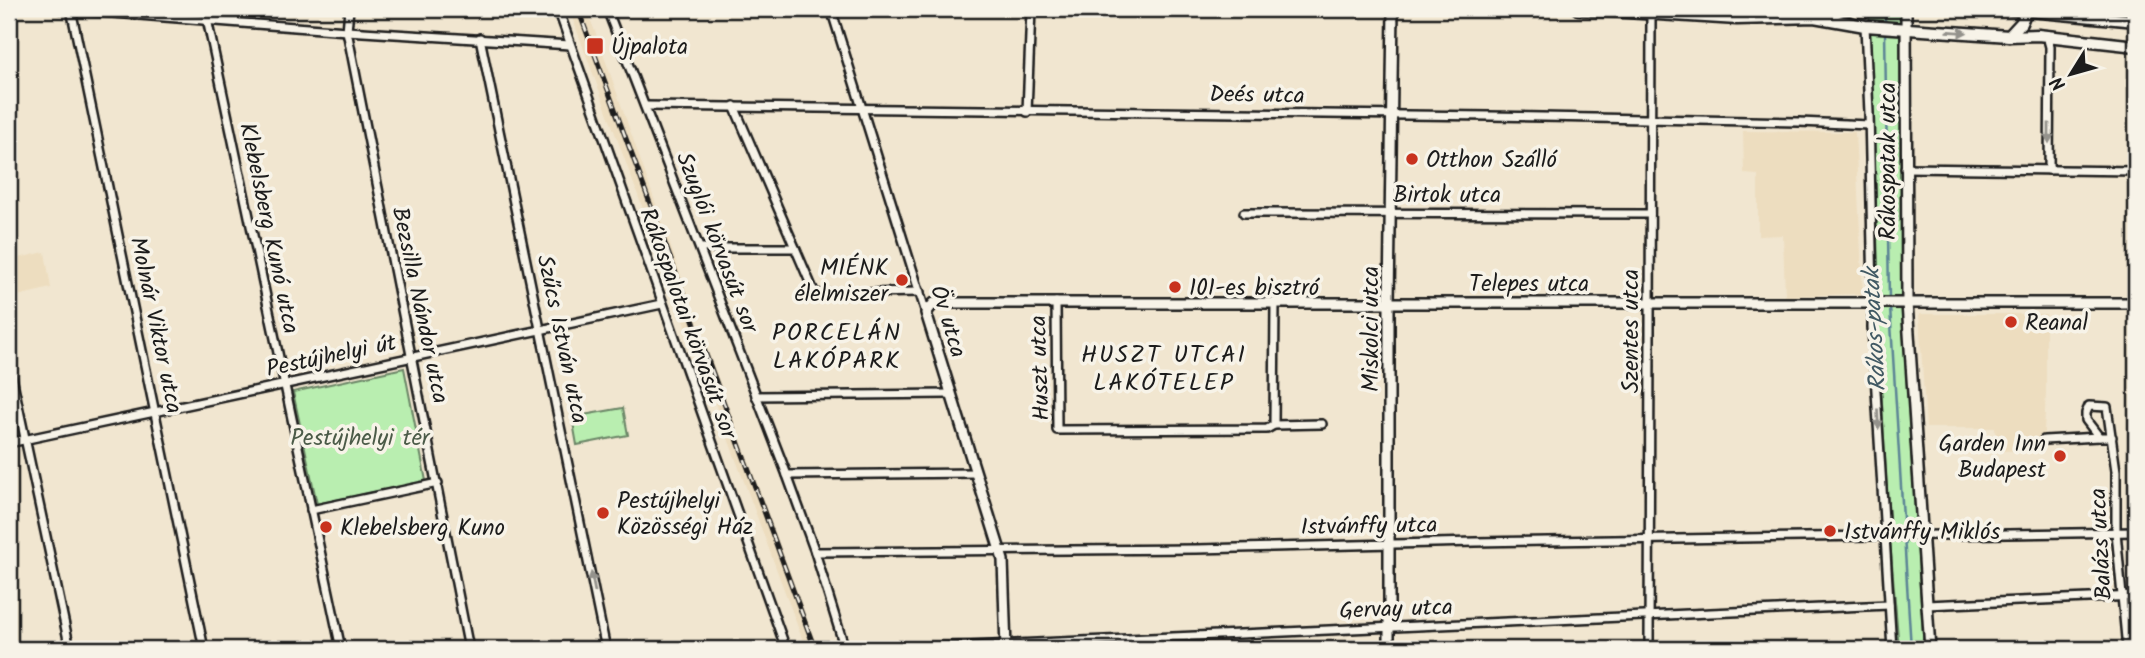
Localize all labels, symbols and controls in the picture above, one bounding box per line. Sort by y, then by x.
one-way arrow [1946,27,1968,38]
place label: Újpalota [611,30,688,66]
marker: Újpalota [585,36,605,56]
north arrow [2036,38,2106,108]
text: N [2043,69,2075,97]
street label: Deés utca [1209,77,1305,115]
street label: Rákospatak utca [1871,82,1907,240]
street label: Klebelsberg Kunó utca [228,119,308,337]
one-way arrow [2043,122,2055,144]
place label: Otthon Szálló [1426,143,1559,179]
street label: Szuglói körvasút sor [665,147,768,340]
marker: Otthon Szálló [1404,151,1420,167]
street label: Birtok utca [1393,178,1501,214]
street label: Rákospalotai körvasút sor [629,203,746,446]
street label: Bezsilla Nándor utca [381,204,457,407]
street label: Molnár Viktor utca [119,234,191,417]
place label: MIÉNK élelmiszer [795,251,889,313]
street label: Szűcs István utca [526,252,596,427]
water label: Rákos-patak [1853,264,1898,392]
street label: Miskolci utca [1354,266,1390,392]
street label: Telepes utca [1469,267,1589,303]
street label: Szentes utca [1614,269,1650,393]
place label: 101-es bisztró [1189,271,1321,307]
marker: MIÉNK élelmiszer [894,272,910,288]
marker: 101-es bisztró [1167,279,1183,295]
street label: Öv utca [919,281,975,362]
place label: Reanal [2025,306,2089,342]
district label: PORCELÁN LAKÓPARK [772,314,902,381]
marker: Reanal [2003,314,2019,330]
street label: Huszt utca [1021,315,1061,421]
street label: Pestújhelyi út [263,325,401,388]
district label: HUSZT UTCAI LAKÓTELEP [1081,336,1247,403]
one-way arrow [1873,409,1884,431]
park label: Pestújhelyi tér [291,421,431,457]
place label: Garden Inn Budapest [1939,427,2047,489]
marker: Garden Inn Budapest [2052,448,2068,464]
place label: Pestújhelyi Közösségi Ház [617,484,753,546]
street label: Balázs utca [2081,487,2123,601]
marker: Pestújhelyi Közösségi Ház [595,505,611,521]
street label: Istvánffy utca [1300,508,1438,546]
place label: Klebelsberg Kuno [340,511,505,547]
place label: Istvánffy Miklós [1844,515,2000,551]
marker: Klebelsberg Kuno [318,519,334,535]
marker: Istvánffy Miklós [1822,523,1838,539]
one-way arrow [587,571,598,593]
street label: Gervay utca [1339,590,1453,630]

